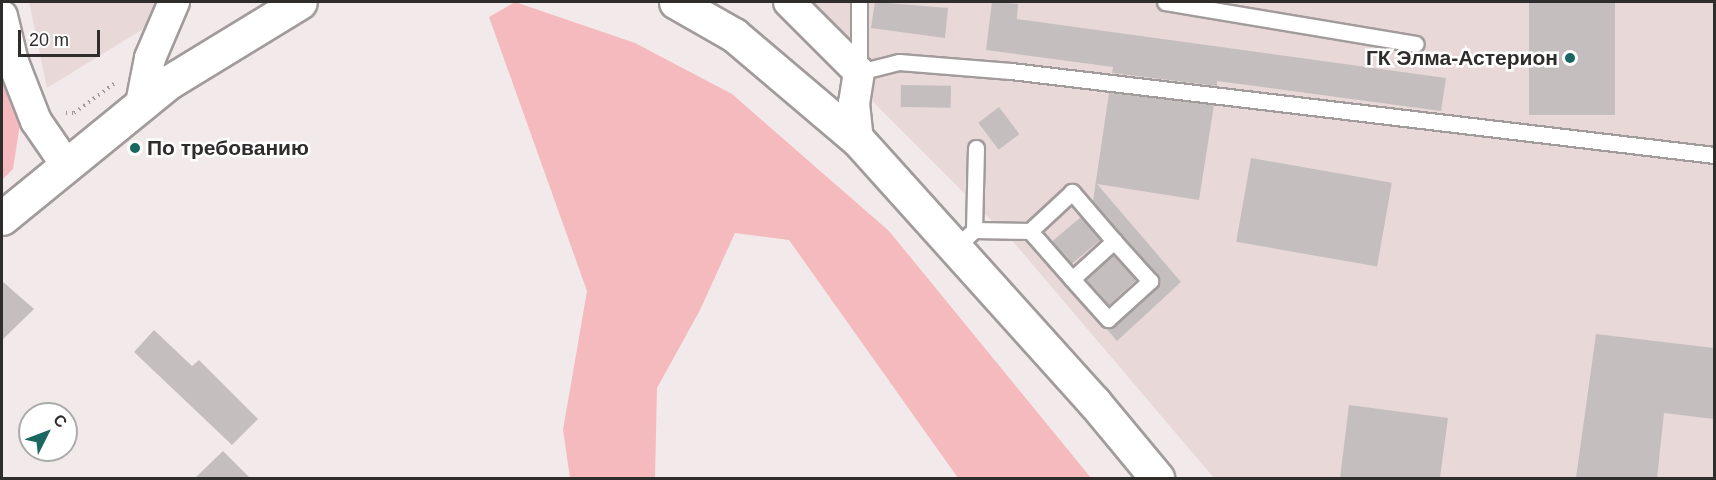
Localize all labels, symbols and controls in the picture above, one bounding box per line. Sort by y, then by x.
scale bar [21,18,104,56]
text: 20 m [29,30,69,50]
place label: ГК Элма-Астерион [1366,45,1558,71]
marker: ГК Элма-Астерион [1563,51,1577,65]
place label: По требованию [147,135,309,161]
marker: По требованию [128,141,142,155]
north arrow [18,402,78,462]
text: С [50,411,70,431]

